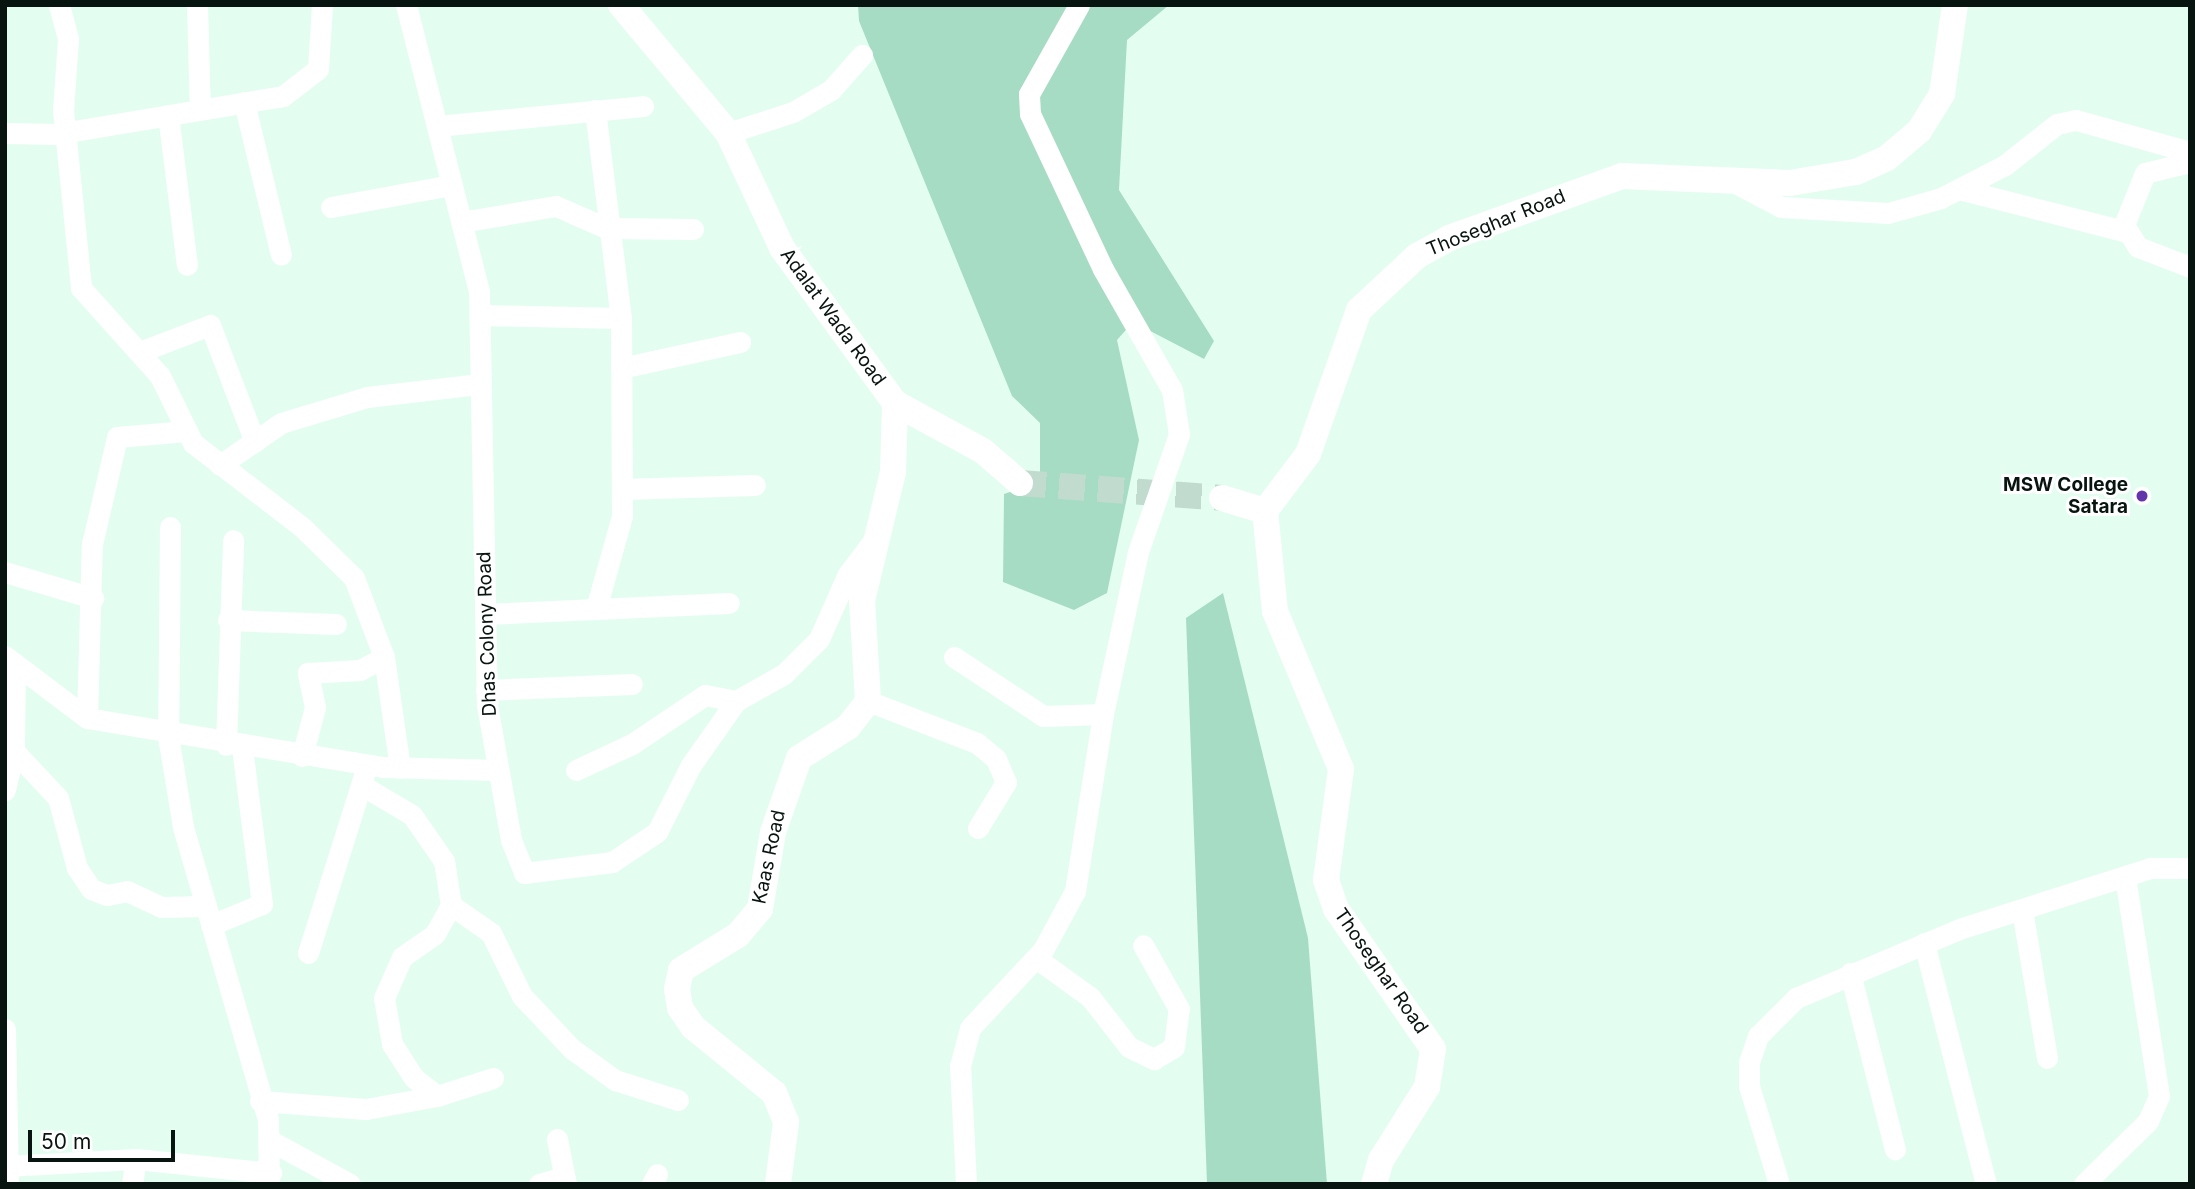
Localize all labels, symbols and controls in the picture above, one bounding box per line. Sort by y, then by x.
street label: Thoseghar Road [1423,185,1569,261]
street label: Adalat Wada Road [776,244,890,390]
place label: MSW College Satara [2003,474,2128,518]
marker: MSW College Satara [2134,488,2150,504]
street label: Dhas Colony Road [473,551,501,717]
street label: Kaas Road [748,808,790,906]
street label: Thoseghar Road [1329,904,1433,1038]
scale bar [32,1116,178,1160]
text: 50 m [41,1129,91,1154]

